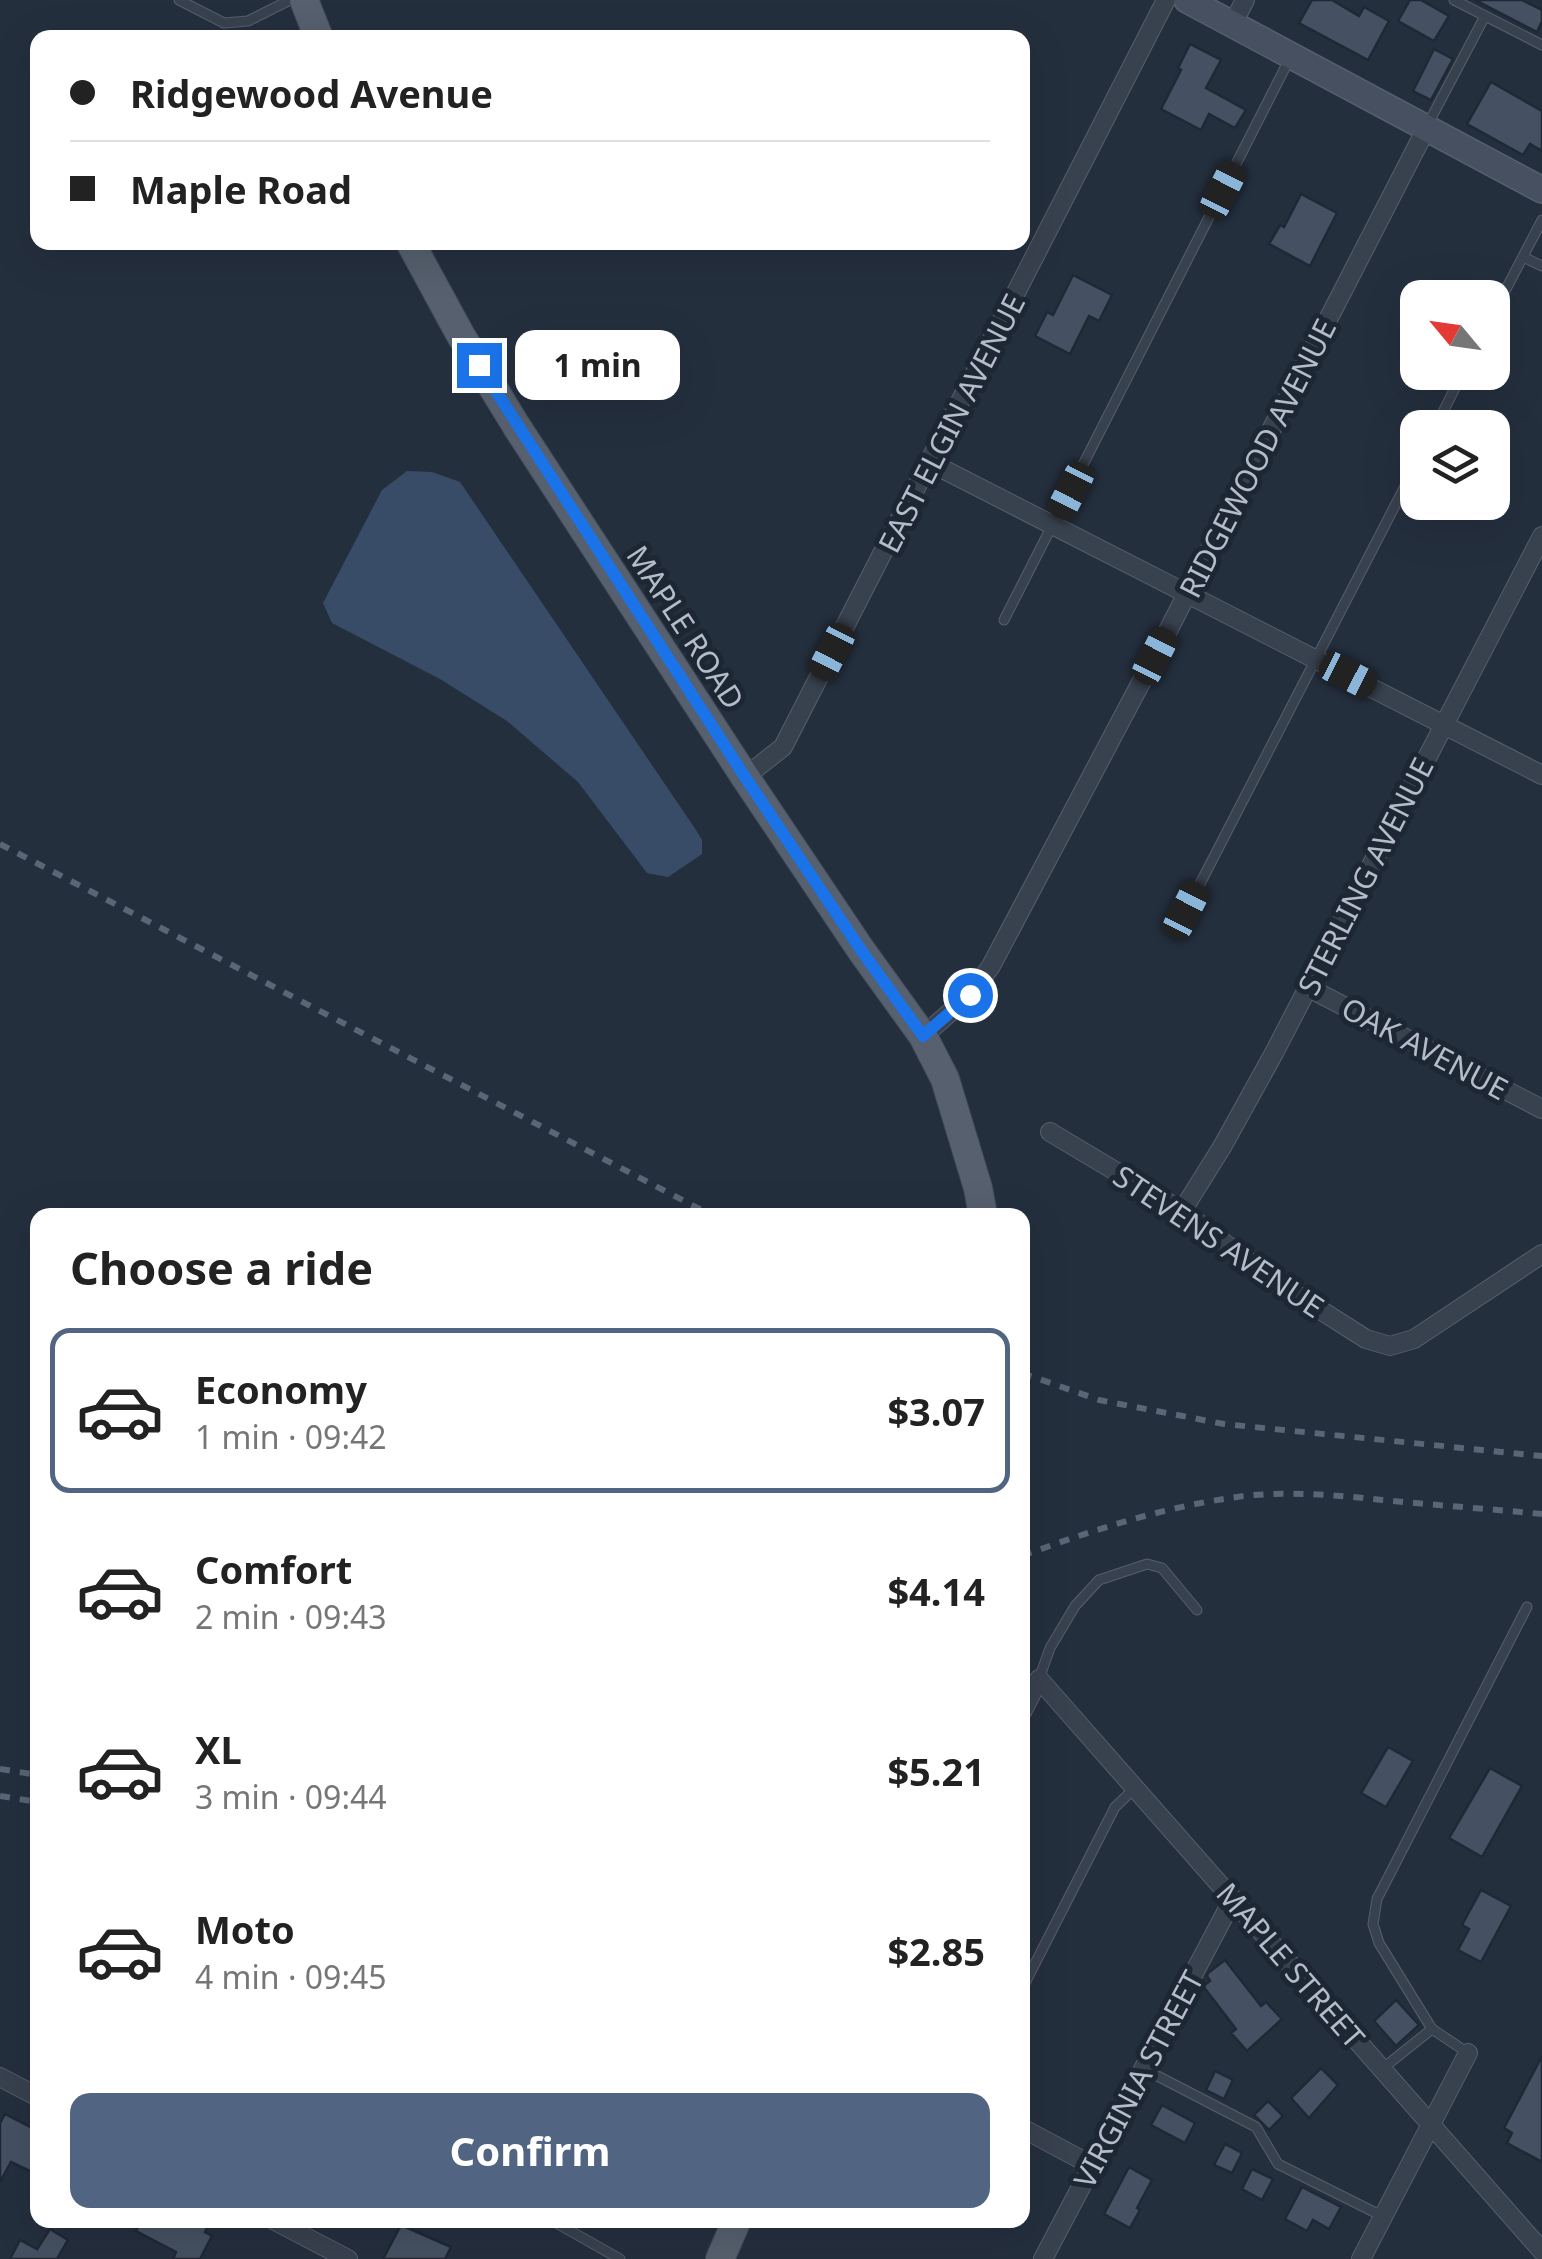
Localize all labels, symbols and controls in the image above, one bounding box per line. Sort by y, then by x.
text: Ridgewood Avenue [130,67,493,119]
car [1196,156,1250,224]
text: Maple Road [130,163,352,215]
north arrow [1400,280,1510,390]
map controls [1400,280,1510,520]
street label: EAST ELGIN AVENUE [868,287,1034,559]
street label: RIDGEWOOD AVENUE [1169,312,1345,604]
callout: 1 min [514,330,679,400]
route end [457,343,502,388]
text: 1 min [553,343,642,386]
button: layers [1400,410,1510,520]
car [1044,457,1098,525]
street label: MAPLE ROAD [618,537,754,717]
car [805,618,859,686]
car [1128,622,1182,690]
car [1314,648,1382,702]
street label: STERLING AVENUE [1288,750,1442,1002]
car [1159,876,1213,944]
route start [948,973,993,1018]
street label: OAK AVENUE [1335,987,1515,1109]
street label: STEVENS AVENUE [1106,1155,1332,1327]
text: Choose a ride [70,1237,373,1298]
text: Economy [195,1363,367,1415]
icon: car [75,1366,165,1456]
text: $3.07 [887,1385,985,1437]
text: 1 min · 09:42 [195,1415,387,1458]
text: Comfort [195,1543,352,1595]
icon: car [75,1546,165,1636]
text: $4.14 [887,1565,985,1617]
text: 2 min · 09:43 [195,1595,387,1638]
text: XL [195,1723,242,1775]
icon: car [75,1726,165,1816]
text: $5.21 [887,1745,985,1797]
text: 3 min · 09:44 [195,1775,387,1818]
street label: MAPLE STREET [1208,1874,1374,2057]
text: Moto [195,1903,295,1955]
icon: car [75,1906,165,1996]
text: $2.85 [887,1925,985,1977]
text: 4 min · 09:45 [195,1955,387,1998]
street label: VIRGINIA STREET [1063,1963,1213,2195]
button: Confirm [70,2093,990,2208]

